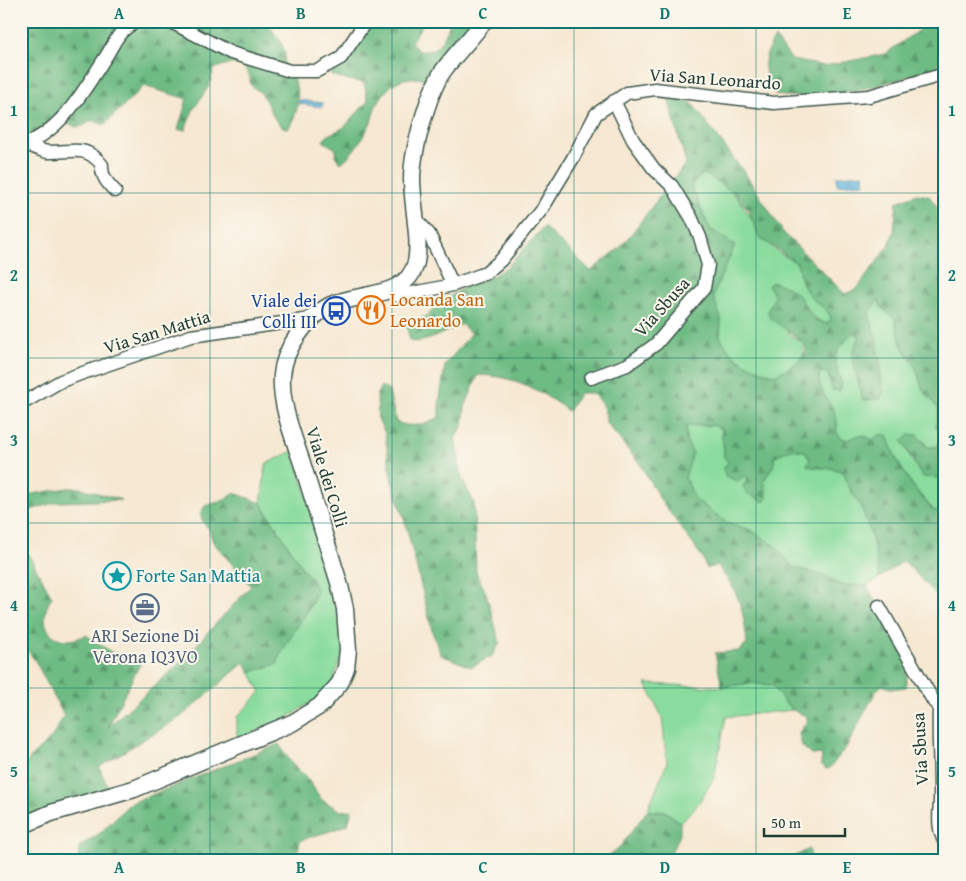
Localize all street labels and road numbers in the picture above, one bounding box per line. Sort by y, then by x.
street label: Via San Leonardo [648,60,782,97]
street label: Via Sbusa [627,270,696,343]
street label: Via San Mattia [100,302,214,361]
street label: Viale dei Colli [299,423,356,531]
street label: Via Sbusa [904,711,935,786]

